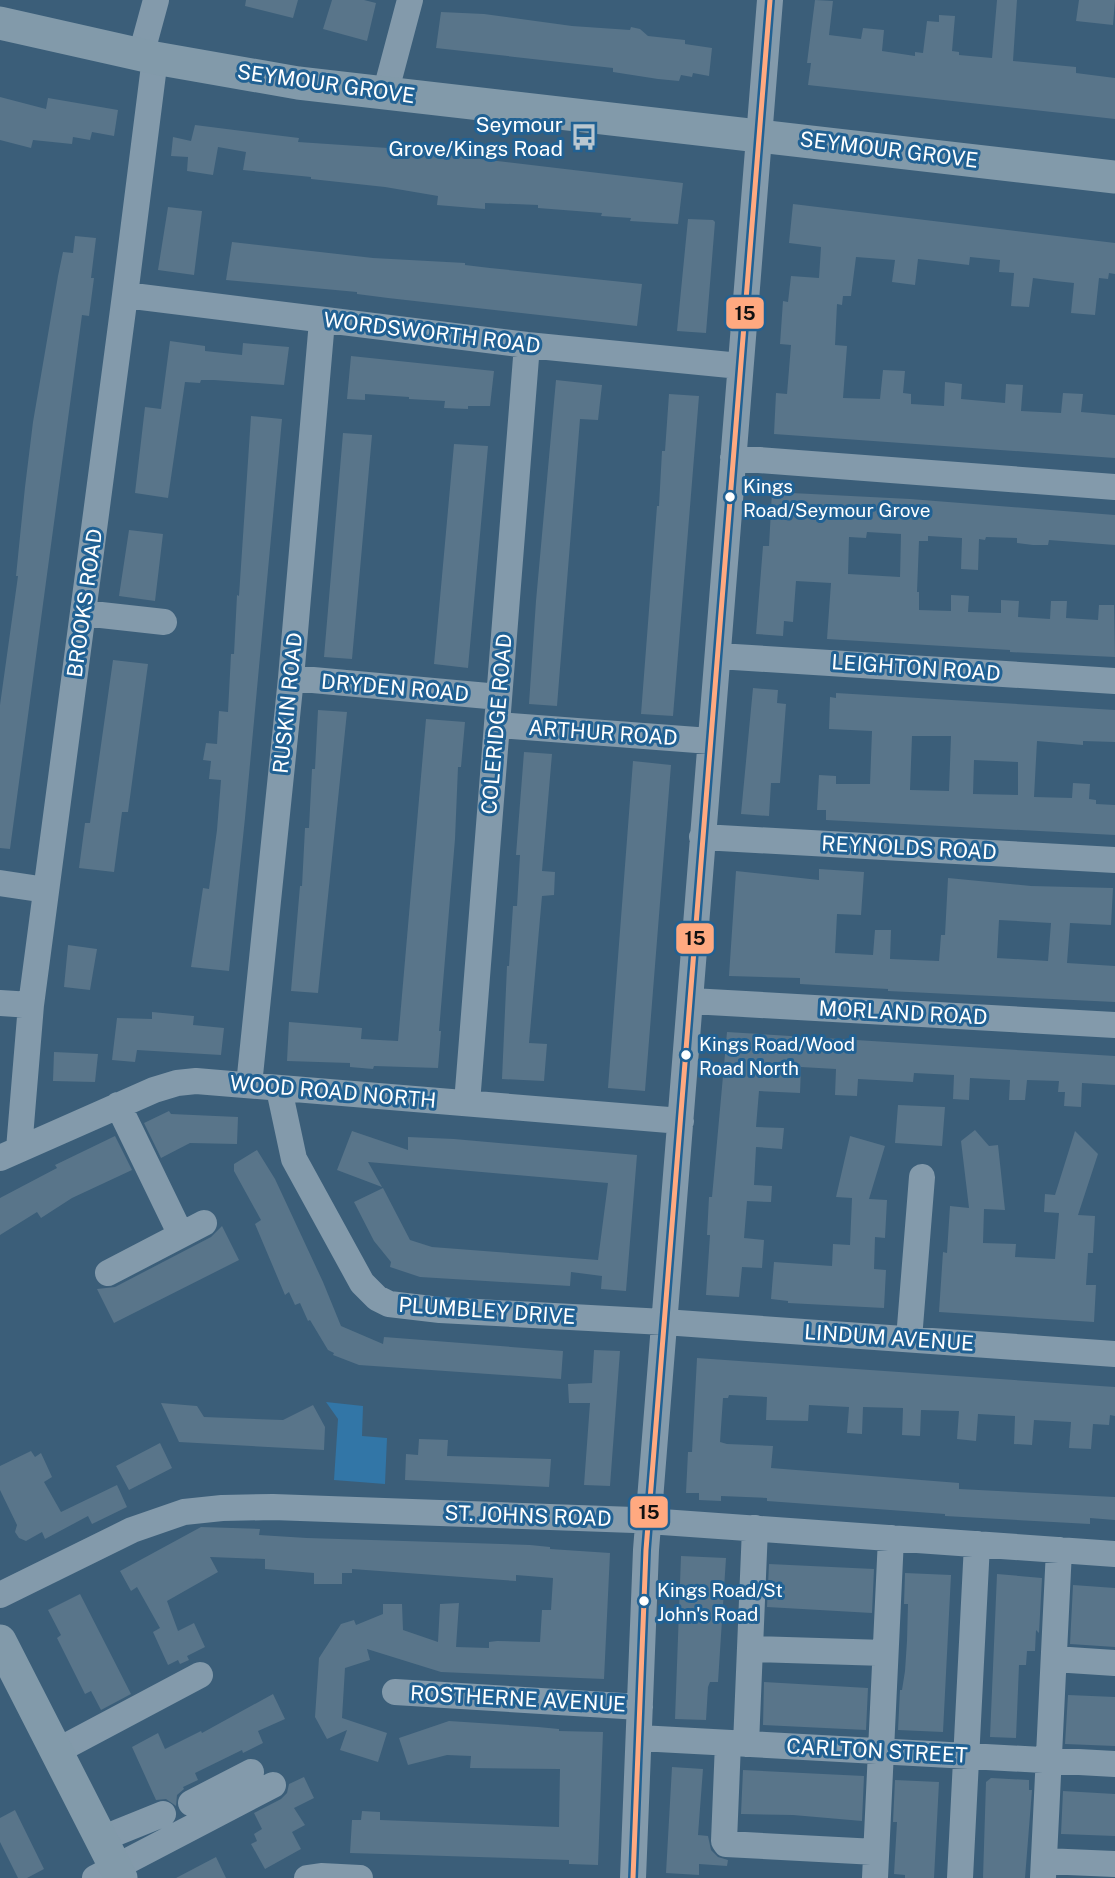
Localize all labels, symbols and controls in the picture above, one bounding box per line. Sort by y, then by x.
street label: SEYMOUR GROVE [235,59,417,108]
place label: Seymour Grove/Kings Road [388,112,563,161]
bus stop icon: Seymour Grove/Kings Road [569,122,599,152]
street label: SEYMOUR GROVE [798,126,980,173]
line badge: 15 [725,296,765,330]
text: 15 [735,302,755,324]
street label: WORDSWORTH ROAD [322,307,542,358]
place label: Kings Road/Seymour Grove [743,475,930,521]
marker: Kings Road/Seymour Grove [723,490,737,504]
street label: BROOKS ROAD [62,527,107,679]
street label: RUSKIN ROAD [268,631,307,775]
street label: COLERIDGE ROAD [476,632,517,815]
street label: LEIGHTON ROAD [831,649,1001,686]
street label: DRYDEN ROAD [320,669,470,706]
street label: ARTHUR ROAD [528,715,678,750]
street label: REYNOLDS ROAD [821,830,997,865]
line badge: 15 [675,922,715,955]
text: 15 [685,927,705,949]
street label: MORLAND ROAD [818,996,988,1029]
place label: Kings Road/Wood Road North [699,1033,855,1079]
marker: Kings Road/Wood Road North [679,1048,693,1062]
street label: WOOD ROAD NORTH [229,1070,437,1113]
street label: PLUMBLEY DRIVE [398,1292,576,1329]
street label: LINDUM AVENUE [803,1319,975,1356]
line badge: 15 [629,1495,669,1529]
street label: ST. JOHNS ROAD [444,1500,612,1531]
text: 15 [639,1501,659,1523]
place label: Kings Road/St John's Road [657,1579,783,1625]
marker: Kings Road/St John's Road [637,1594,651,1608]
street label: ROSTHERNE AVENUE [409,1680,627,1717]
street label: CARLTON STREET [786,1733,968,1768]

